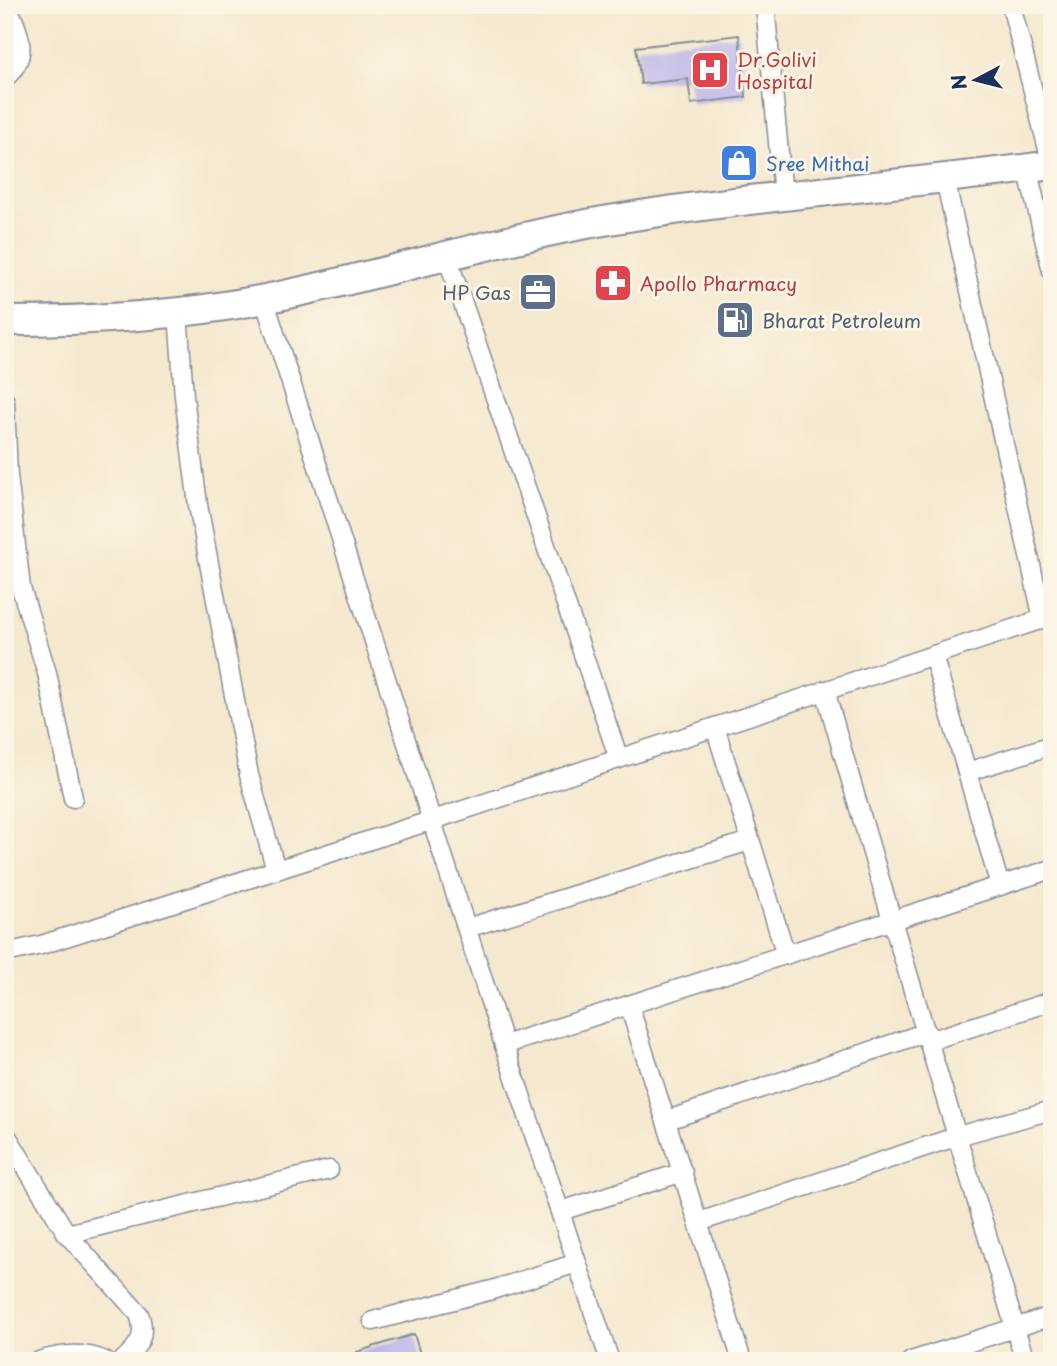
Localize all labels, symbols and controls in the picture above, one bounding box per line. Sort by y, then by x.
place label: Dr.Golivi Hospital [737,45,817,95]
north arrow [942,46,1012,116]
hospital icon: Dr.Golivi Hospital [689,49,731,91]
text: N [943,73,973,91]
shop icon: Sree Mithai [718,142,760,184]
place label: Sree Mithai [766,149,869,177]
pharmacy icon: Apollo Pharmacy [592,262,634,304]
place label: Apollo Pharmacy [640,269,797,297]
office icon: HP Gas [517,271,559,313]
place label: HP Gas [442,278,511,306]
fuel station icon: Bharat Petroleum [714,299,756,341]
place label: Bharat Petroleum [762,306,921,334]

